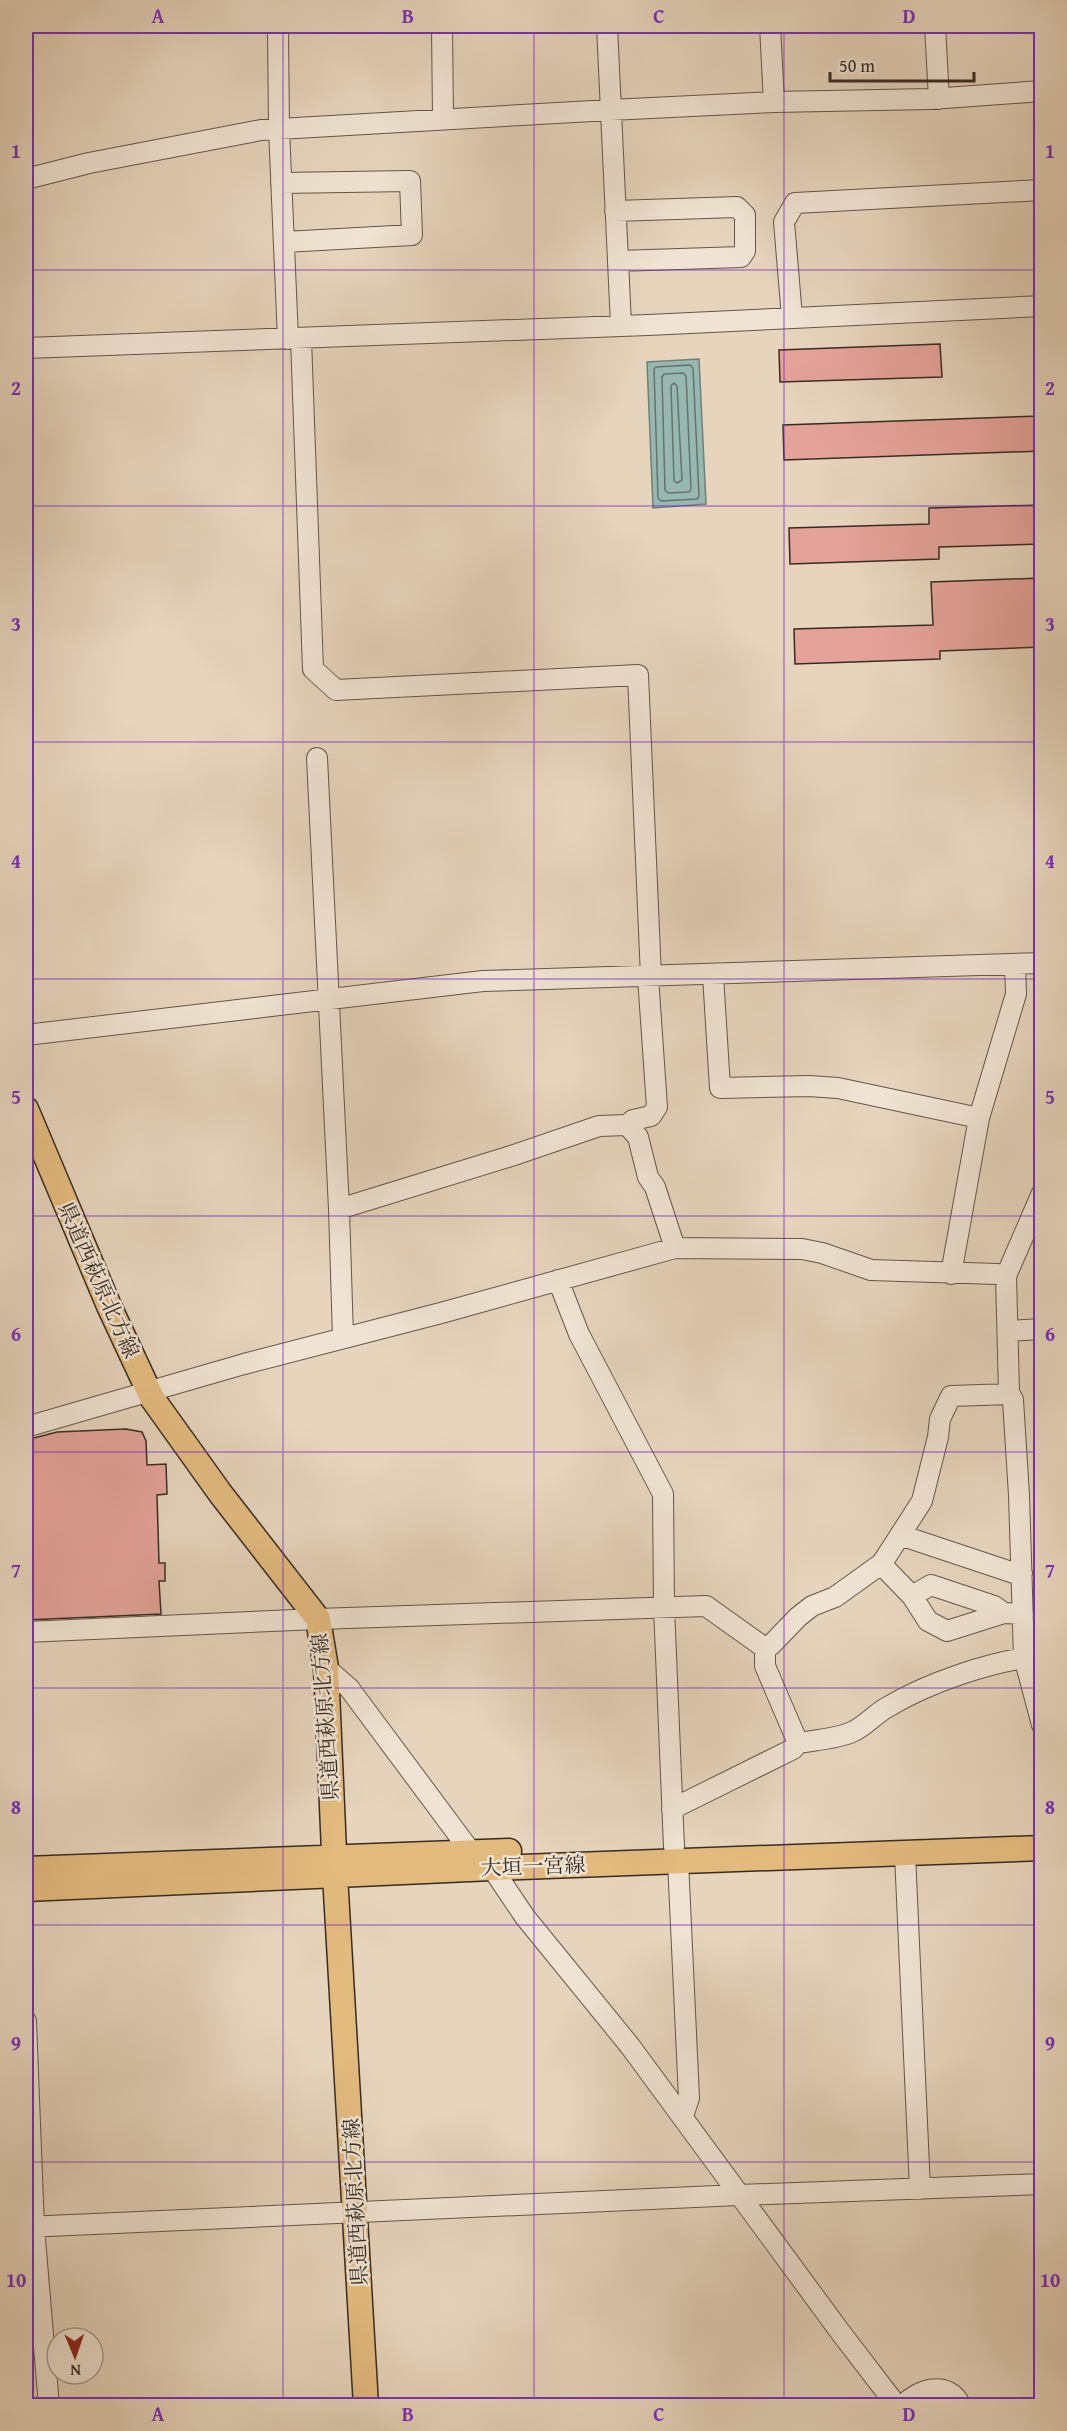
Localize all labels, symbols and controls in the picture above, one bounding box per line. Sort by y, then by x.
text: A [152,1,165,30]
text: B [402,1,414,30]
text: C [653,1,665,30]
text: D [902,1,916,30]
scale bar [830,45,974,83]
text: 50 m [839,52,875,79]
text: 1 [11,136,21,165]
text: 1 [1045,136,1055,165]
text: 2 [11,373,21,402]
text: 2 [1045,373,1055,402]
text: 3 [11,609,21,638]
text: 3 [1045,609,1055,638]
text: 4 [11,846,21,875]
text: 4 [1045,846,1055,875]
text: 5 [11,1082,21,1111]
text: 5 [1045,1082,1055,1111]
street label: 県道西萩原北方線 [51,1197,147,1363]
text: 6 [11,1319,21,1348]
text: 6 [1045,1319,1055,1348]
text: 7 [11,1555,21,1584]
text: 7 [1045,1555,1055,1584]
street label: 県道西萩原北方線 [304,1632,346,1802]
text: 8 [11,1792,21,1821]
text: 8 [1045,1792,1055,1821]
street label: 大垣一宮線 [480,1849,586,1883]
text: 9 [11,2028,21,2057]
text: 9 [1045,2028,1055,2057]
street label: 県道西萩原北方線 [335,2117,375,2287]
text: 10 [6,2265,26,2294]
text: 10 [1040,2265,1060,2294]
north arrow [45,2326,105,2386]
text: N [69,2359,81,2383]
text: A [152,2399,165,2428]
text: B [402,2399,414,2428]
text: C [653,2399,665,2428]
text: D [902,2399,916,2428]

